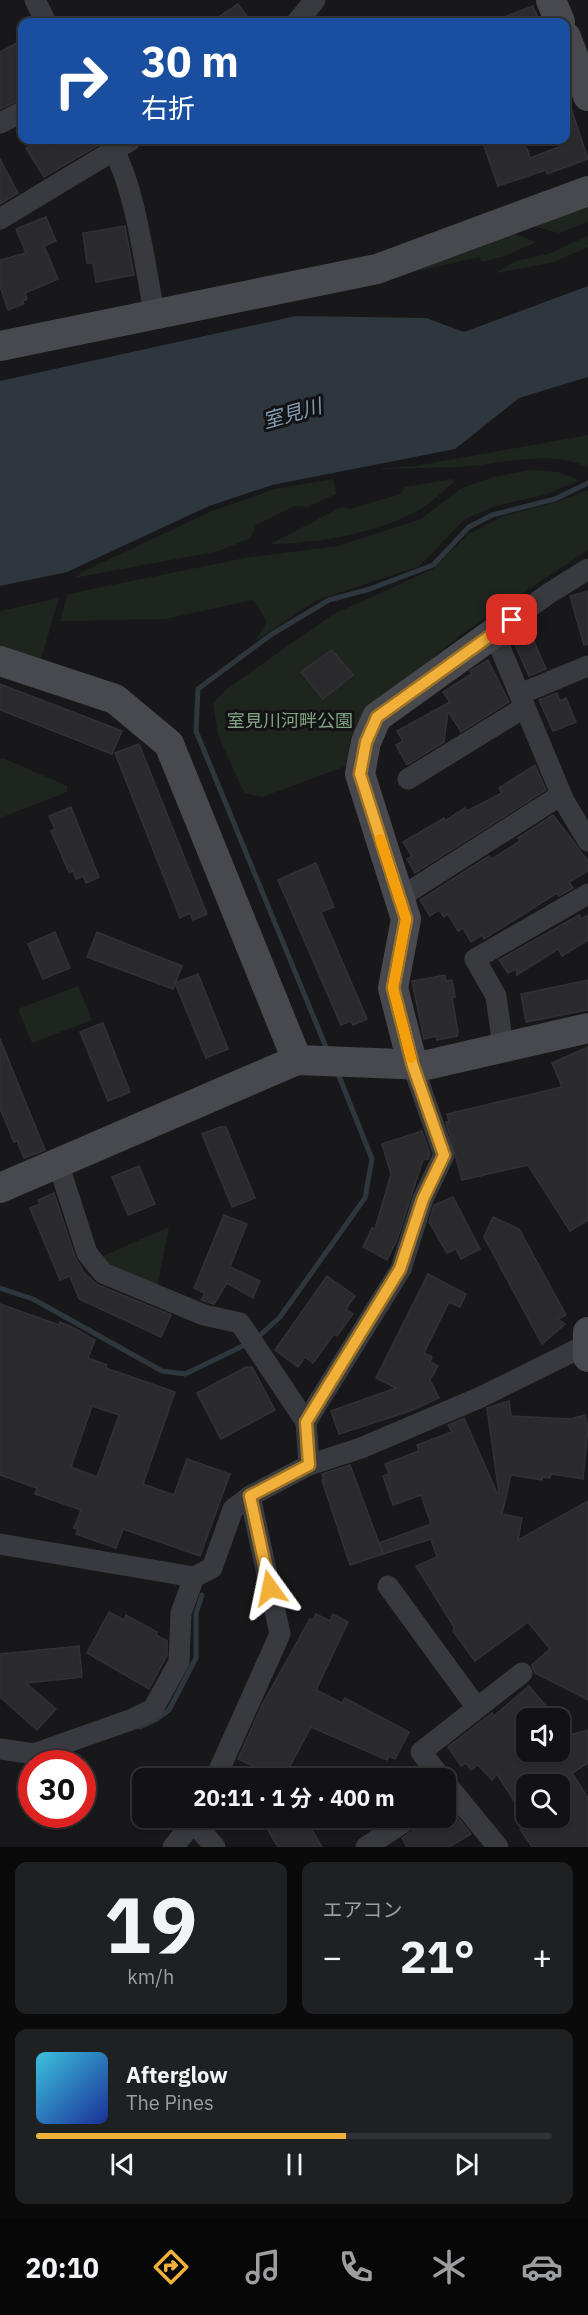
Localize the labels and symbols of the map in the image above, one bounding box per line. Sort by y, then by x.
water label: 室見川 [259,391,326,434]
pin [486,594,537,645]
park label: 室見川河畔公園 [227,709,353,732]
position arrow [238,1556,302,1620]
speed limit sign: 30 [18,1750,96,1828]

